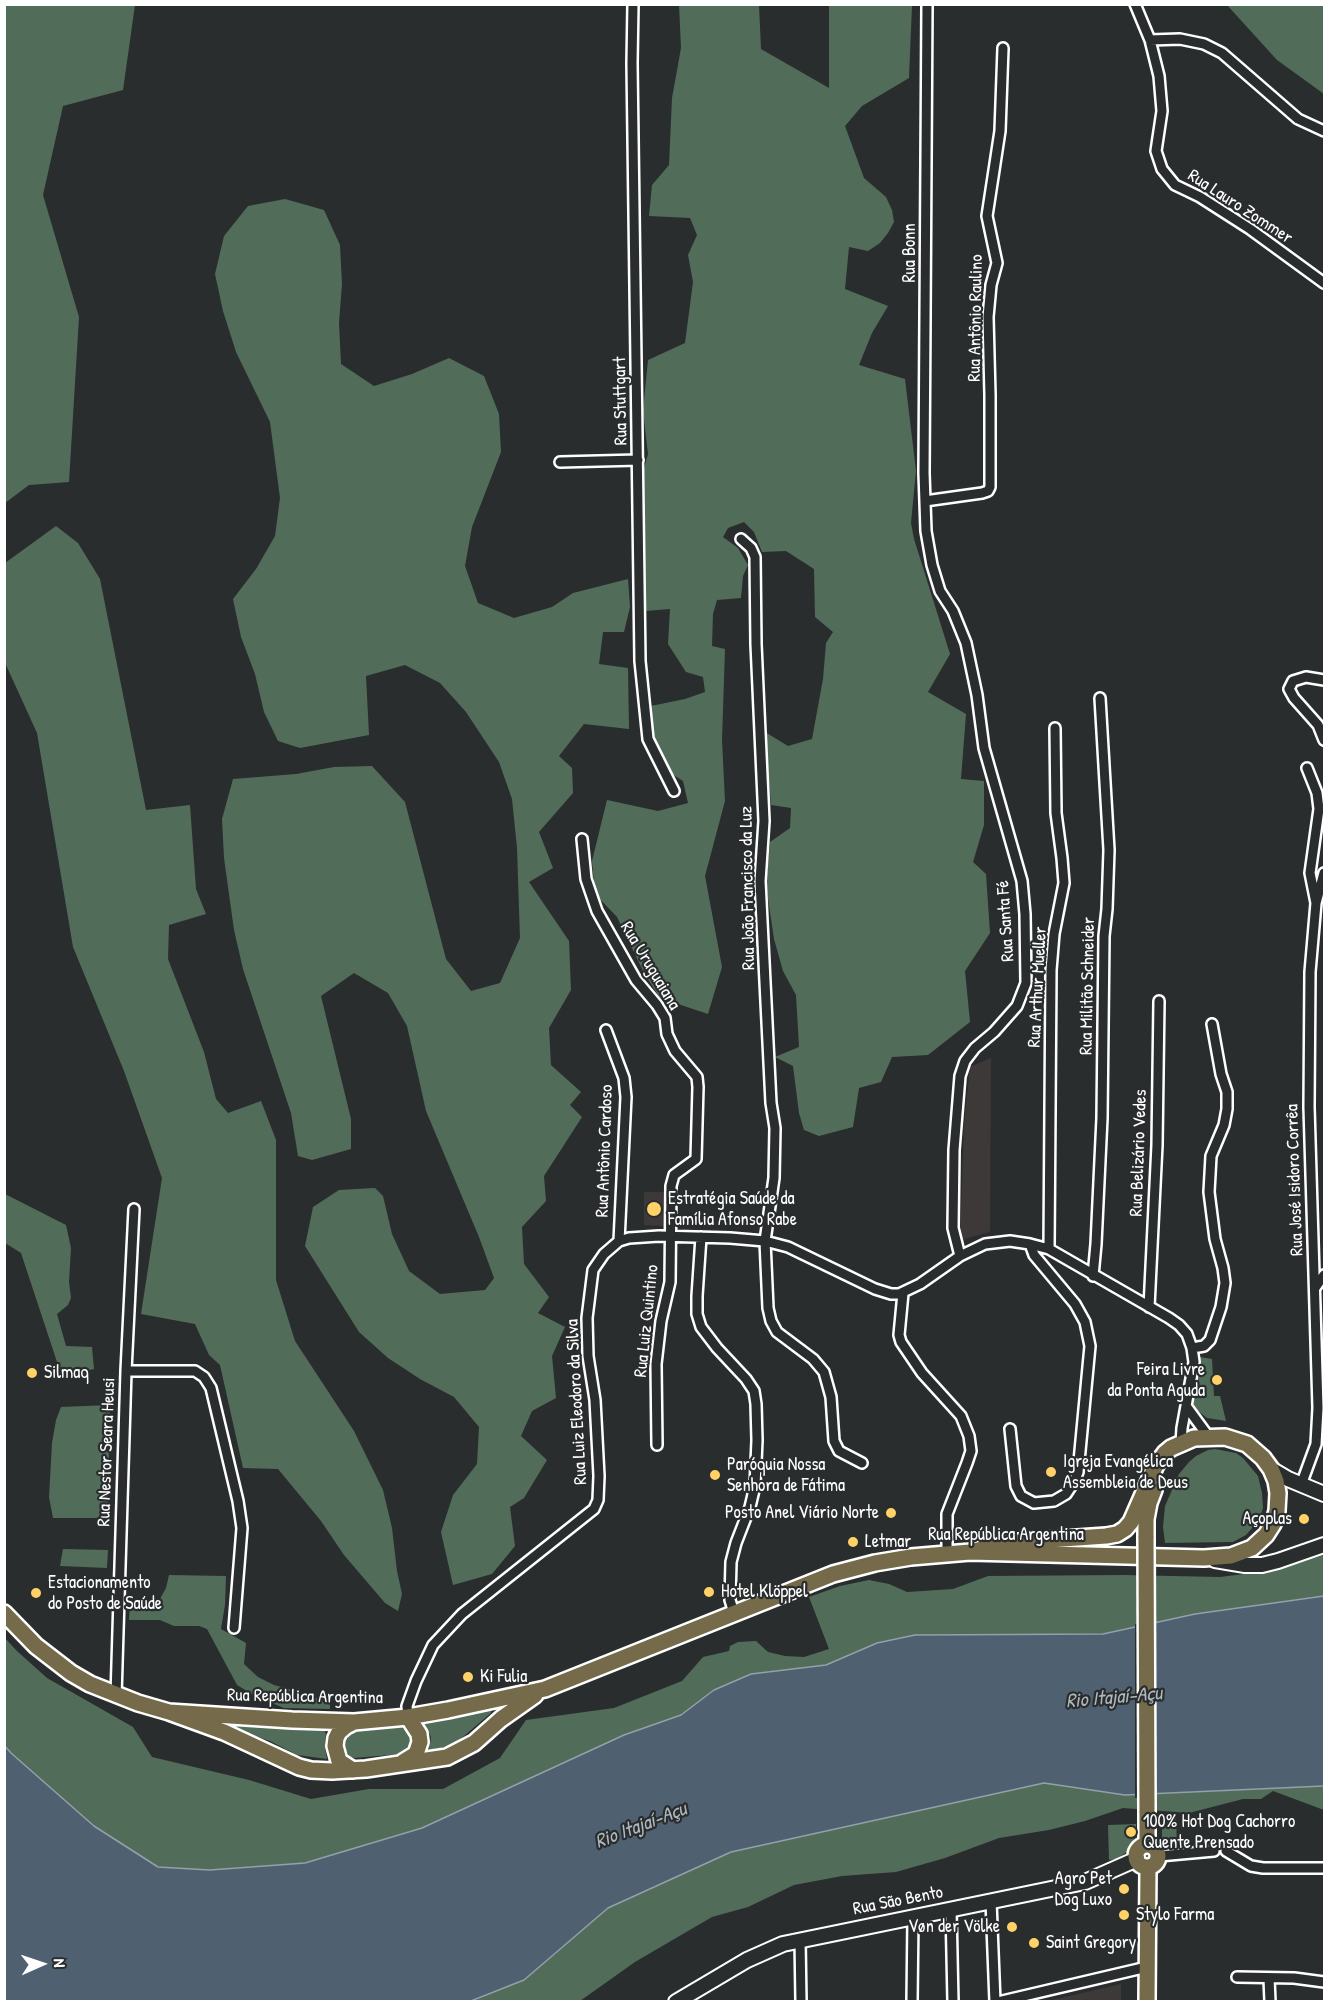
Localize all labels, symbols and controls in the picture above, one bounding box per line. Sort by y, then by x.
street label: Rua Lauro Zommer [1183,165,1297,249]
street label: Rua Bonn [899,223,921,283]
street label: Rua Antônio Raulino [964,254,988,382]
street label: Rua Stuttgart [609,356,633,446]
street label: Rua João Francisco da Luz [736,806,760,970]
street label: Rua Santa Fé [992,880,1020,962]
street label: Rua Militão Schneider [1076,917,1100,1055]
street label: Rua Uruguaiana [615,918,685,1014]
street label: Rua Arthur Mueller [1024,926,1052,1048]
street label: Rua Antônio Cardoso [592,1084,618,1218]
street label: Rua Belizário Vedes [1126,1089,1152,1217]
street label: Rua José Isidoro Corrêa [1282,1104,1308,1256]
place label: Estratégia Saúde da Família Afonso Rabe [668,1188,797,1230]
marker: Estratégia Saúde da Família Afonso Rabe [645,1200,663,1218]
street label: Rua Luiz Quintino [630,1264,664,1378]
street label: Rua Luiz Eleodoro da Silva [562,1319,592,1485]
place label: Feira Livre da Ponta Aguda [1107,1359,1205,1402]
place label: Silmaq [44,1362,89,1384]
marker: Silmaq [25,1366,39,1380]
marker: Feira Livre da Ponta Aguda [1210,1373,1224,1387]
street label: Rua Nestor Seara Heusi [94,1377,120,1527]
place label: Igreja Evangélica Assembleia de Deus [1063,1451,1188,1494]
place label: Paróquia Nossa Senhora de Fátima [727,1454,845,1496]
marker: Igreja Evangélica Assembleia de Deus [1044,1465,1058,1479]
marker: Paróquia Nossa Senhora de Fátima [708,1468,722,1482]
place label: Posto Anel Viário Norte [725,1502,879,1524]
marker: Posto Anel Viário Norte [884,1506,898,1520]
place label: Açoplas [1243,1508,1292,1530]
marker: Açoplas [1297,1512,1311,1526]
street label: Rua República Argentina [928,1524,1084,1546]
place label: Letmar [865,1531,911,1553]
marker: Letmar [846,1535,860,1549]
place label: Estacionamento do Posto de Saúde [48,1572,162,1614]
place label: Hotel Klöppel [721,1581,808,1603]
marker: Hotel Klöppel [702,1585,716,1599]
marker: Estacionamento do Posto de Saúde [29,1586,43,1600]
place label: Ki Fulia [480,1666,527,1688]
marker: Ki Fulia [461,1670,475,1684]
water label: Rio Itajaí-Açu [1065,1682,1163,1714]
street label: Rua República Argentina [227,1685,383,1709]
water label: Rio Itajaí-Açu [592,1798,690,1854]
place label: 100% Hot Dog Cachorro Quente Prensado [1143,1811,1295,1854]
marker: 100% Hot Dog Cachorro Quente Prensado [1124,1825,1138,1839]
place label: Agro Pet Dog Luxo [1055,1868,1112,1910]
street label: Rua São Bento [851,1882,945,1920]
marker: Agro Pet Dog Luxo [1117,1882,1131,1896]
place label: Stylo Farma [1136,1904,1214,1926]
marker: Stylo Farma [1117,1908,1131,1922]
place label: Vøn der Völke [908,1916,1000,1938]
marker: Vøn der Völke [1005,1920,1019,1934]
place label: Saint Gregory [1046,1932,1136,1954]
north arrow [12,1934,72,1994]
marker: Saint Gregory [1027,1936,1041,1950]
text: N [49,1958,71,1968]

